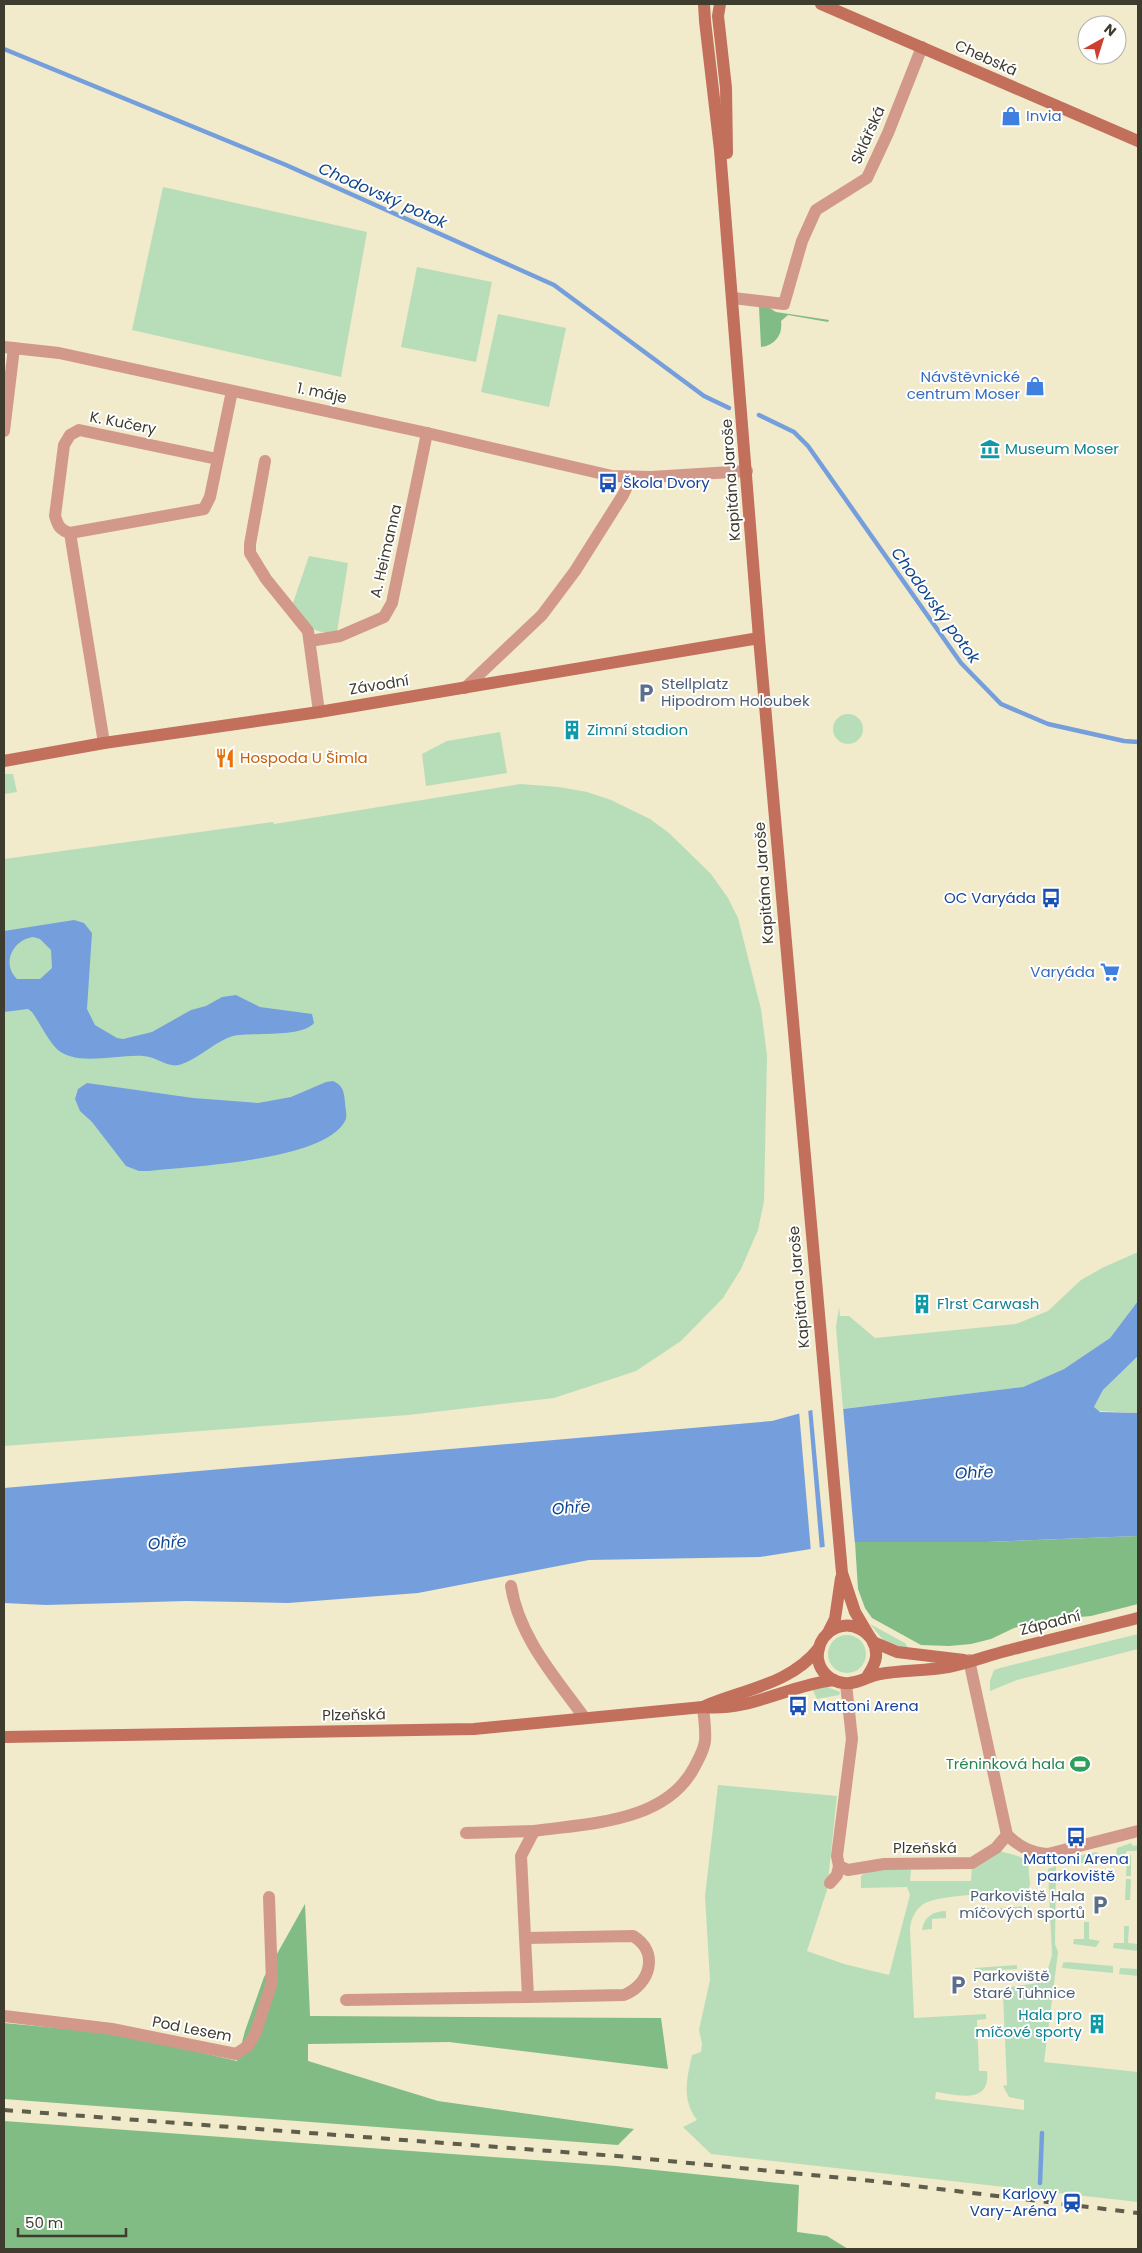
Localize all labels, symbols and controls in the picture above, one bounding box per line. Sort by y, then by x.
north arrow [1077,15,1127,65]
text: N [1100,19,1121,41]
street label: Chebská [952,34,1021,81]
street label: Sklářská [845,102,890,167]
shop icon: Invia [1000,105,1022,127]
place label: Invia [1026,105,1062,126]
water label: Chodovský potok [315,157,451,234]
place label: Návštěvnické centrum Moser [907,366,1020,404]
shop icon: Návštěvnické centrum Moser [1024,375,1046,397]
street label: 1. máje [295,377,349,408]
street label: K. Kučery [88,406,159,439]
street label: Kapitána Jaroše [716,418,745,542]
museum icon: Museum Moser [979,438,1001,460]
place label: Museum Moser [1005,438,1119,459]
bus stop icon: Škola Dvory [597,472,619,494]
place label: Škola Dvory [623,472,710,493]
street label: A. Heimanna [365,502,406,600]
water label: Chodovský potok [886,542,986,669]
street label: Závodní [348,669,410,700]
place label: Stellplatz Hipodrom Holoubek [661,673,810,711]
parking icon: Stellplatz Hipodrom Holoubek [635,682,657,704]
building icon: Zimní stadion [561,719,583,741]
place label: Zimní stadion [587,719,688,740]
restaurant icon: Hospoda U Šimla [214,747,236,769]
place label: Hospoda U Šimla [240,747,368,768]
street label: Kapitána Jaroše [749,821,778,945]
place label: OC Varyáda [944,887,1036,908]
bus stop icon: OC Varyáda [1040,887,1062,909]
place label: Varyáda [1030,961,1095,982]
supermarket icon: Varyáda [1099,961,1121,983]
street label: Kapitána Jaroše [783,1225,814,1349]
building icon: F1rst Carwash [911,1293,933,1315]
place label: F1rst Carwash [937,1293,1039,1314]
water label: Ohře [954,1460,994,1485]
water label: Ohře [551,1494,591,1521]
water label: Ohře [147,1529,187,1556]
street label: Západní [1017,1605,1083,1640]
bus stop icon: Mattoni Arena [787,1695,809,1717]
place label: Mattoni Arena [813,1695,919,1716]
street label: Plzeňská [322,1703,386,1726]
place label: Tréninková hala [946,1753,1065,1774]
sports icon: Tréninková hala [1069,1753,1091,1775]
bus stop icon: Mattoni Arena parkoviště [1065,1826,1087,1848]
street label: Plzeňská [893,1837,957,1858]
place label: Mattoni Arena parkoviště [1023,1848,1129,1886]
place label: Parkoviště Hala míčových sportů [959,1885,1085,1923]
parking icon: Parkoviště Hala míčových sportů [1089,1894,1111,1916]
place label: Parkoviště Staré Tuhnice [973,1965,1075,2003]
parking icon: Parkoviště Staré Tuhnice [947,1974,969,1996]
place label: Hala pro míčové sporty [975,2004,1083,2042]
street label: Pod Lesem [150,2010,234,2047]
building icon: Hala pro míčové sporty [1086,2013,1108,2035]
place label: Karlovy Vary-Aréna [970,2183,1058,2221]
station icon: Karlovy Vary-Aréna [1061,2192,1083,2214]
scale bar [18,2206,125,2238]
text: 50 m [25,2212,63,2233]

